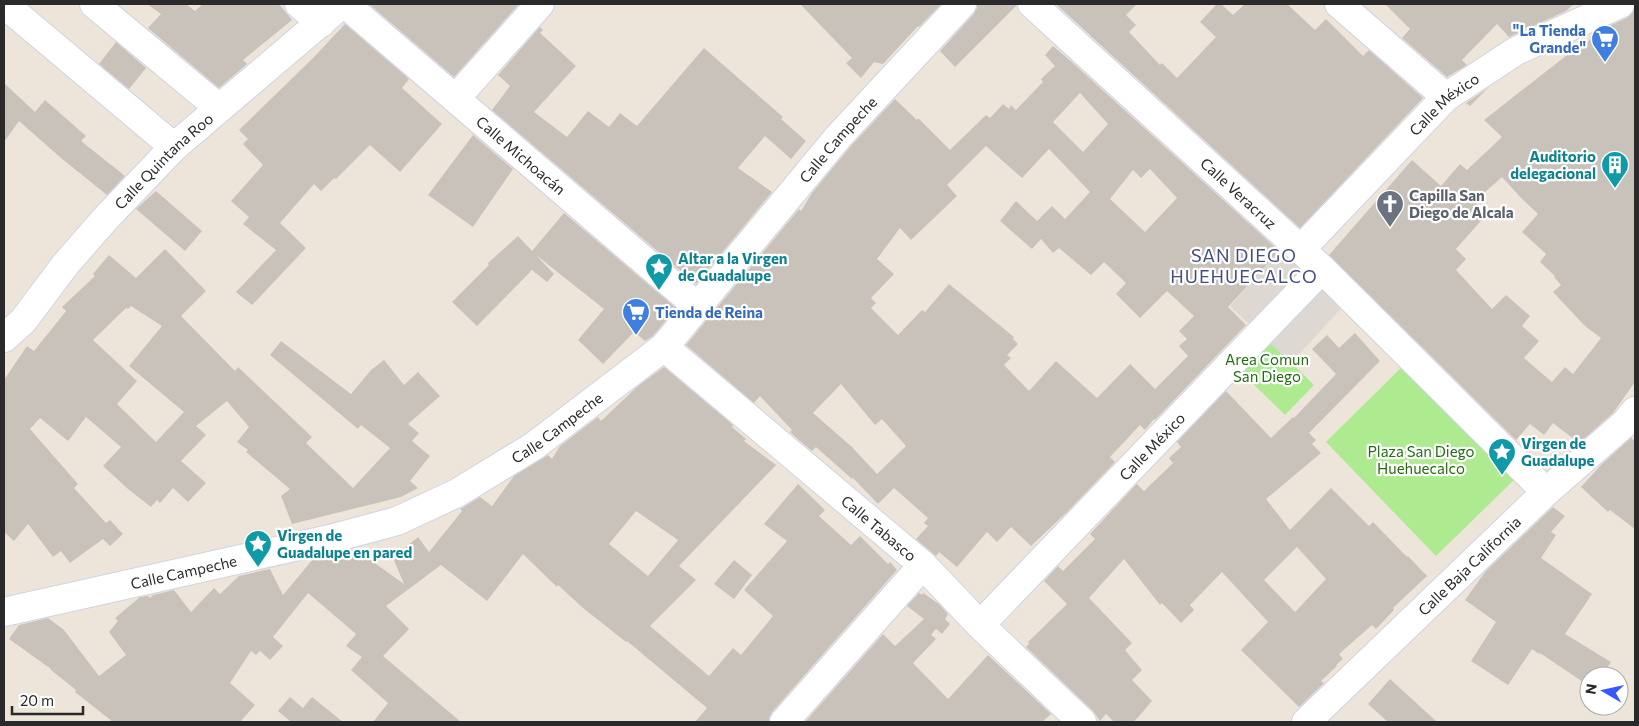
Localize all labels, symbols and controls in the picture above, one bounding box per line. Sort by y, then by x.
place label: "La Tienda Grande" [1513,21,1586,56]
supermarket icon: "La Tienda Grande" [1590,24,1620,63]
street label: Calle México [1405,69,1482,139]
street label: Calle Campeche [795,93,880,186]
street label: Calle Quintana Roo [110,109,216,213]
street label: Calle Michoacán [473,112,569,198]
place label: Auditorio delegacional [1510,147,1596,182]
building icon: Auditorio delegacional [1600,150,1630,189]
street label: Calle Veracruz [1197,154,1280,232]
place label: Capilla San Diego de Alcala [1409,186,1514,221]
church icon: Capilla San Diego de Alcala [1375,189,1405,228]
district label: SAN DIEGO HUEHUECALCO [1170,244,1318,287]
place label: Altar a la Virgen de Guadalupe [678,249,787,284]
place icon: Altar a la Virgen de Guadalupe [644,252,674,291]
supermarket icon: Tienda de Reina [621,297,651,336]
place label: Tienda de Reina [655,303,763,321]
park label: Area Comun San Diego [1225,350,1309,385]
street label: Calle Campeche [508,388,606,467]
street label: Calle México [1115,409,1188,484]
place label: Virgen de Guadalupe [1521,434,1595,469]
place icon: Virgen de Guadalupe [1487,437,1517,476]
park label: Plaza San Diego Huehuecalco [1367,442,1475,477]
street label: Calle Tabasco [838,491,920,565]
street label: Calle Baja California [1414,512,1524,619]
place label: Virgen de Guadalupe en pared [277,526,412,561]
place icon: Virgen de Guadalupe en pared [243,529,273,568]
street label: Calle Campeche [129,551,239,592]
north arrow [1579,666,1629,716]
text: N [1581,682,1600,695]
scale bar [12,684,84,716]
text: 20 m [20,691,54,709]

